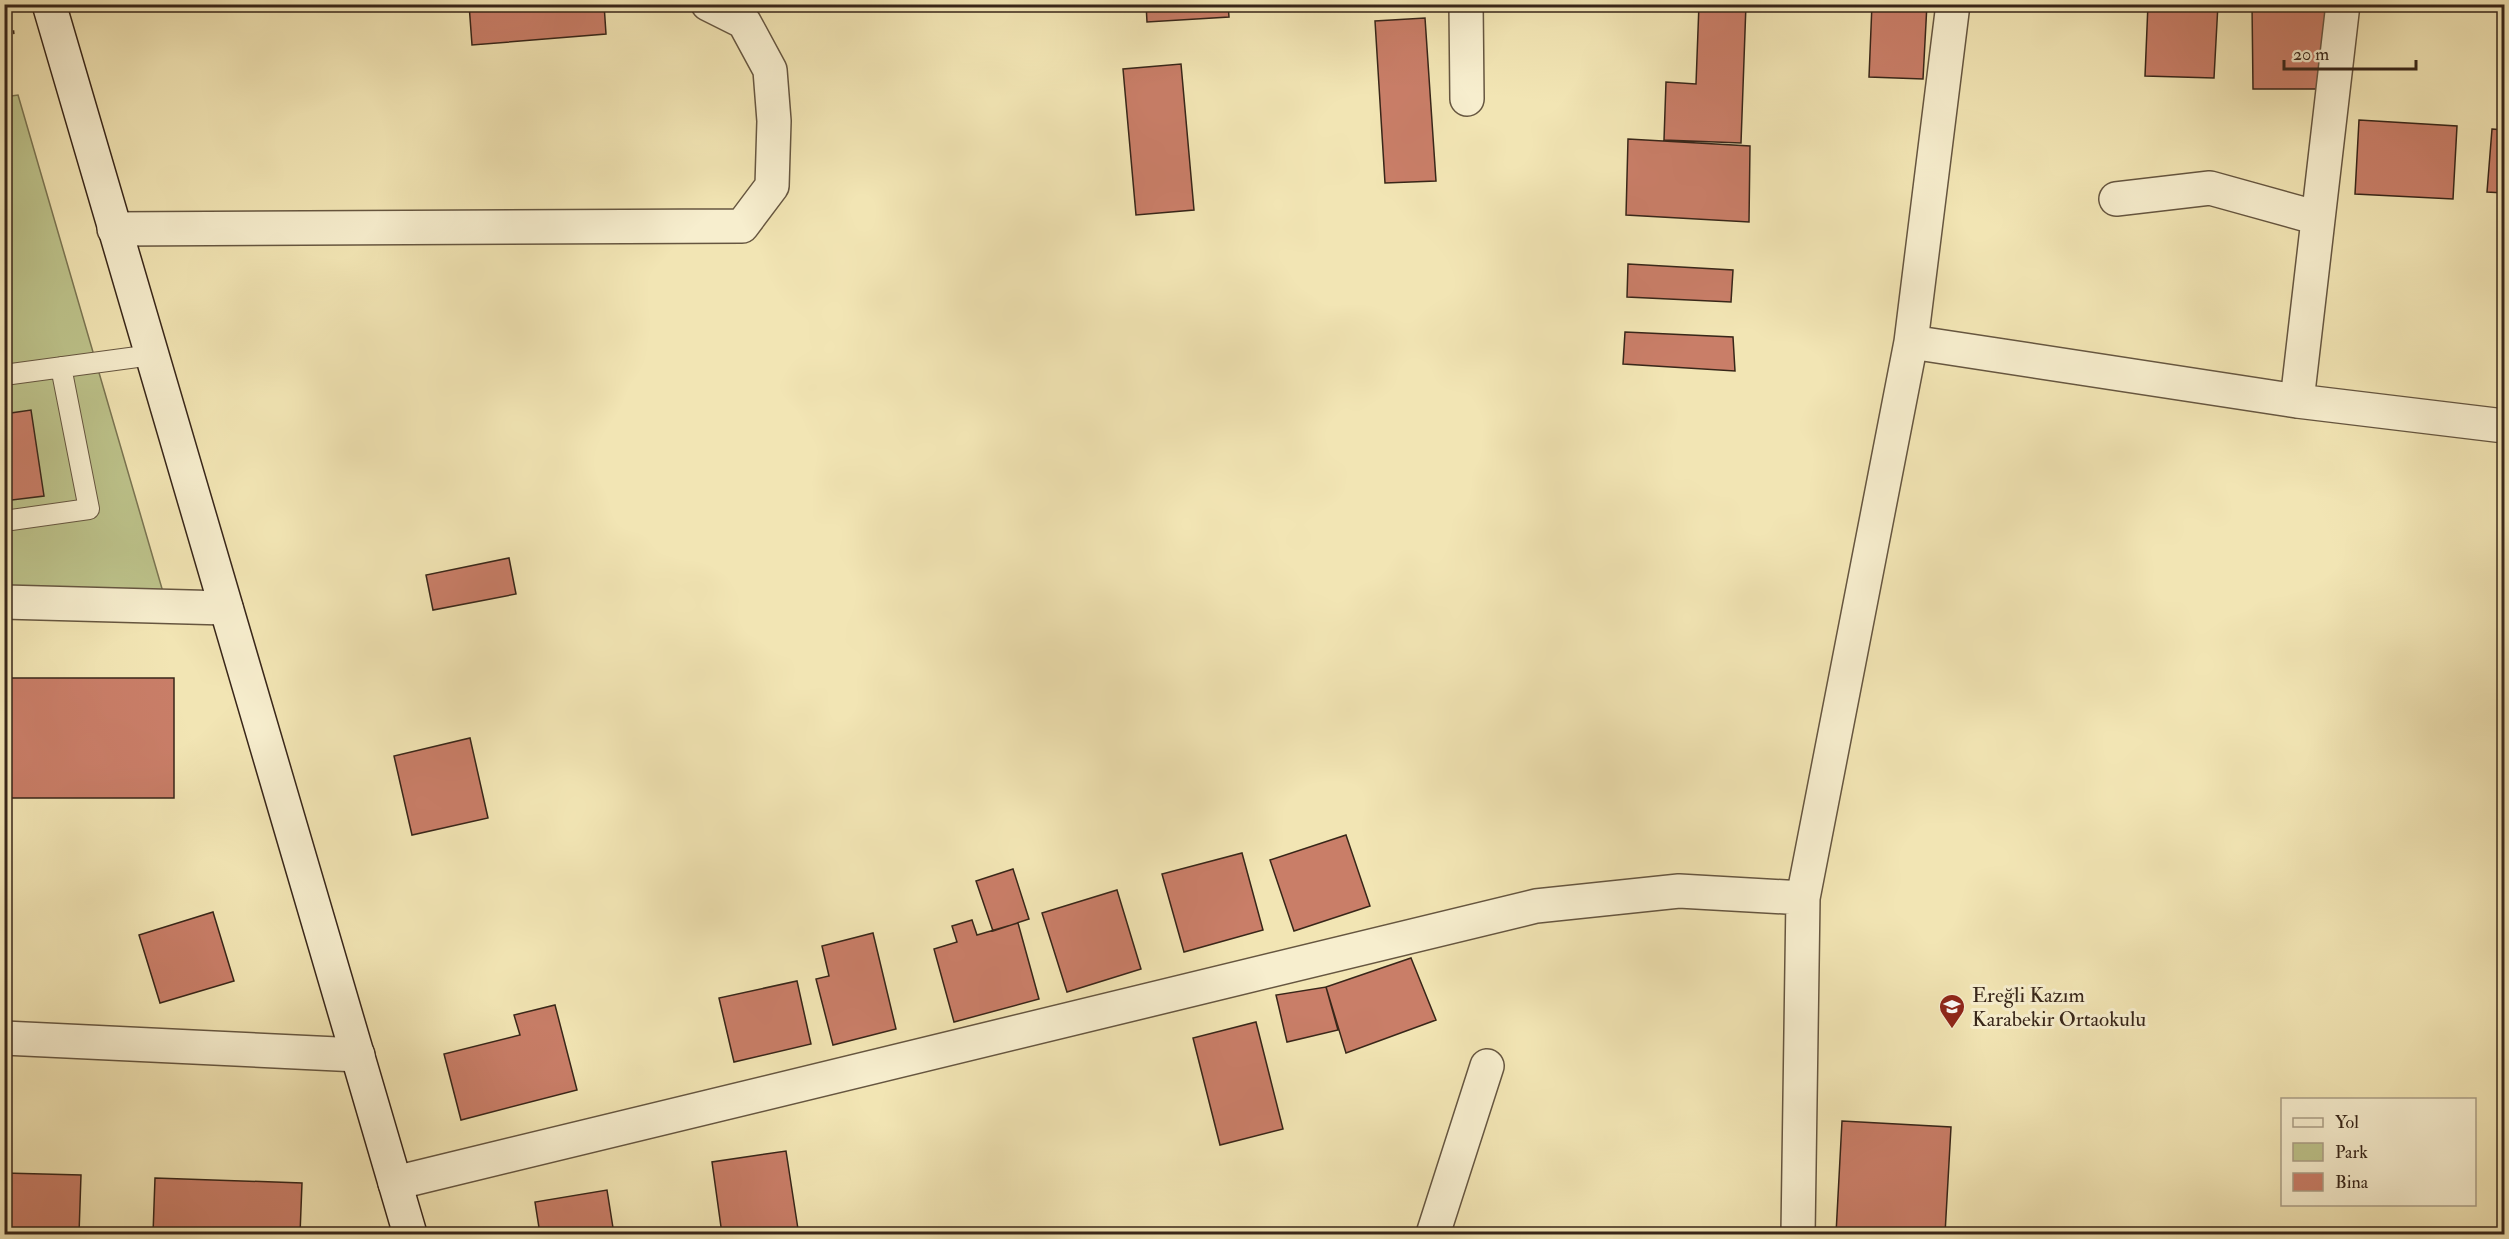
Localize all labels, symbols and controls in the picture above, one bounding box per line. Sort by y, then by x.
scale bar [2284,33,2416,71]
text: 20 m [2293,43,2329,66]
place label: Ereğli Kazım Karabekir Ortaokulu [1972,982,2146,1033]
school or university icon: Ereğli Kazım Karabekir Ortaokulu [1937,992,1967,1030]
legend [2281,1098,2476,1206]
text: Yol [2335,1111,2359,1134]
text: Park [2335,1141,2368,1164]
text: Bina [2335,1171,2369,1194]

